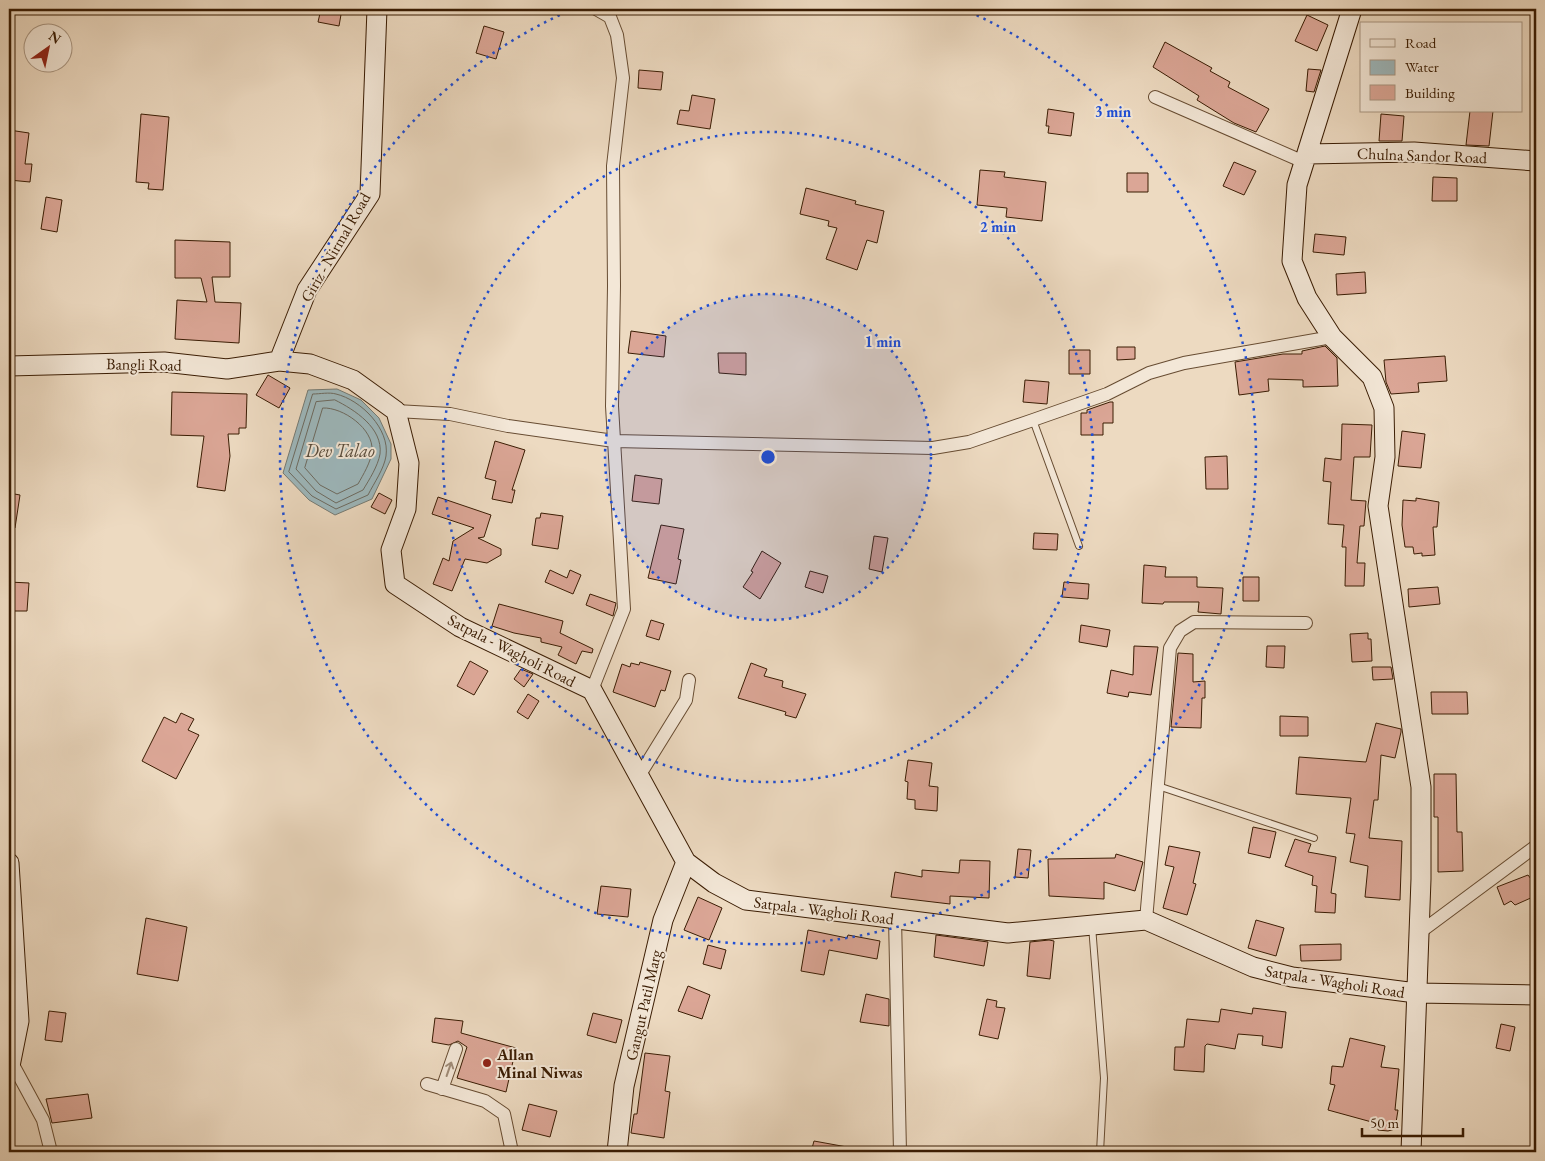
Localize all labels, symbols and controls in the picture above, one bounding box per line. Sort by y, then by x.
north arrow [22,22,72,72]
legend [1360,22,1522,112]
text: N [45,26,65,48]
text: Road [1405,33,1437,52]
text: Water [1405,57,1439,76]
text: Building [1405,83,1455,102]
text: 3 min [1095,102,1132,121]
street label: Chulna Sandor Road [1357,143,1488,168]
street label: Giriz - Nirmal Road [296,188,376,306]
text: 2 min [980,217,1017,236]
text: 1 min [865,332,902,351]
street label: Bangli Road [106,353,183,376]
water label: Dev Talao [304,439,375,462]
centre of rings [759,448,777,466]
street label: Satpala - Wagholi Road [444,609,580,692]
street label: Satpala - Wagholi Road [753,891,896,930]
street label: Gangut Patil Marg [621,947,667,1063]
street label: Satpala - Wagholi Road [1264,960,1407,1003]
place label: Allan Minal Niwas [496,1044,583,1083]
marker: Allan Minal Niwas [481,1057,493,1069]
one-way arrow [445,1062,454,1077]
scale bar [1362,1106,1464,1138]
text: 50 m [1370,1113,1399,1132]

